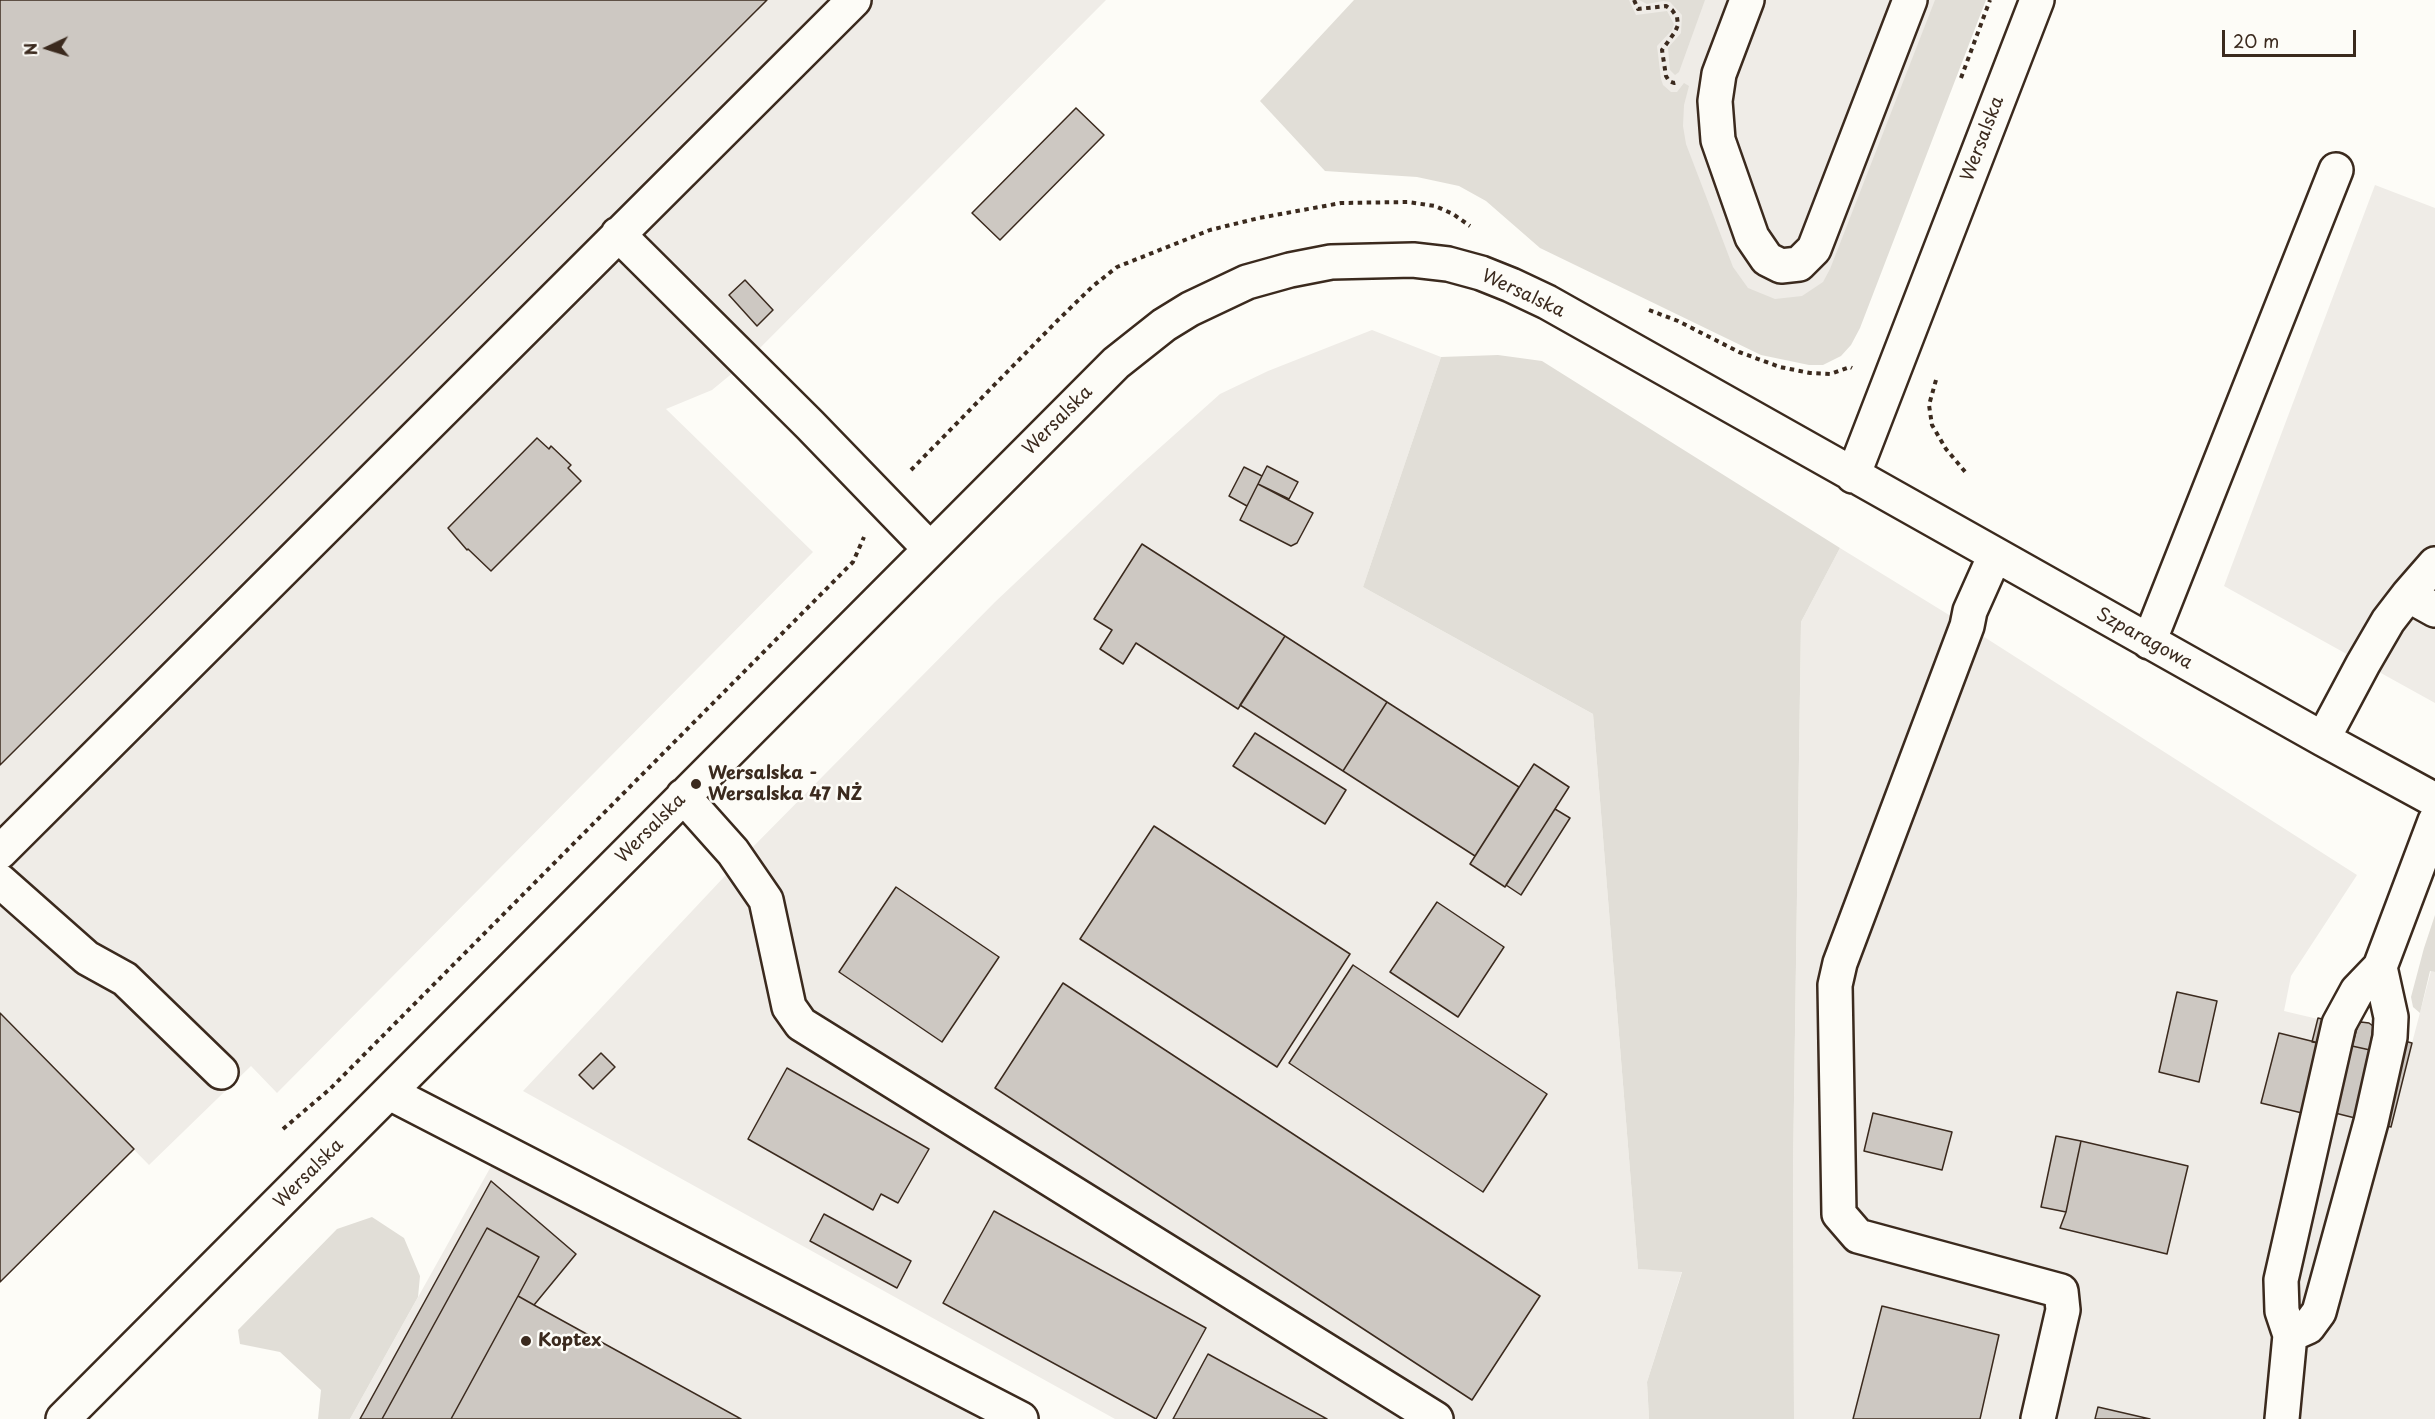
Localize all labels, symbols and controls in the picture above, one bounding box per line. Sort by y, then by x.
north arrow [18,18,78,78]
scale bar [2225,18,2358,56]
text: 20 m [2233,27,2279,54]
text: N [18,42,42,56]
street label: Wersalska [1957,93,2009,185]
street label: Wersalska [1478,265,1568,323]
street label: Wersalska [1019,382,1097,460]
street label: Szparagowa [2092,604,2196,674]
place label: Wersalska - Wersalska 47 NŻ [708,763,862,806]
marker: Wersalska - Wersalska 47 NŻ [689,777,703,791]
street label: Wersalska [612,790,690,868]
street label: Wersalska [270,1135,348,1213]
place label: Koptex [538,1330,601,1352]
marker: Koptex [519,1334,533,1348]

